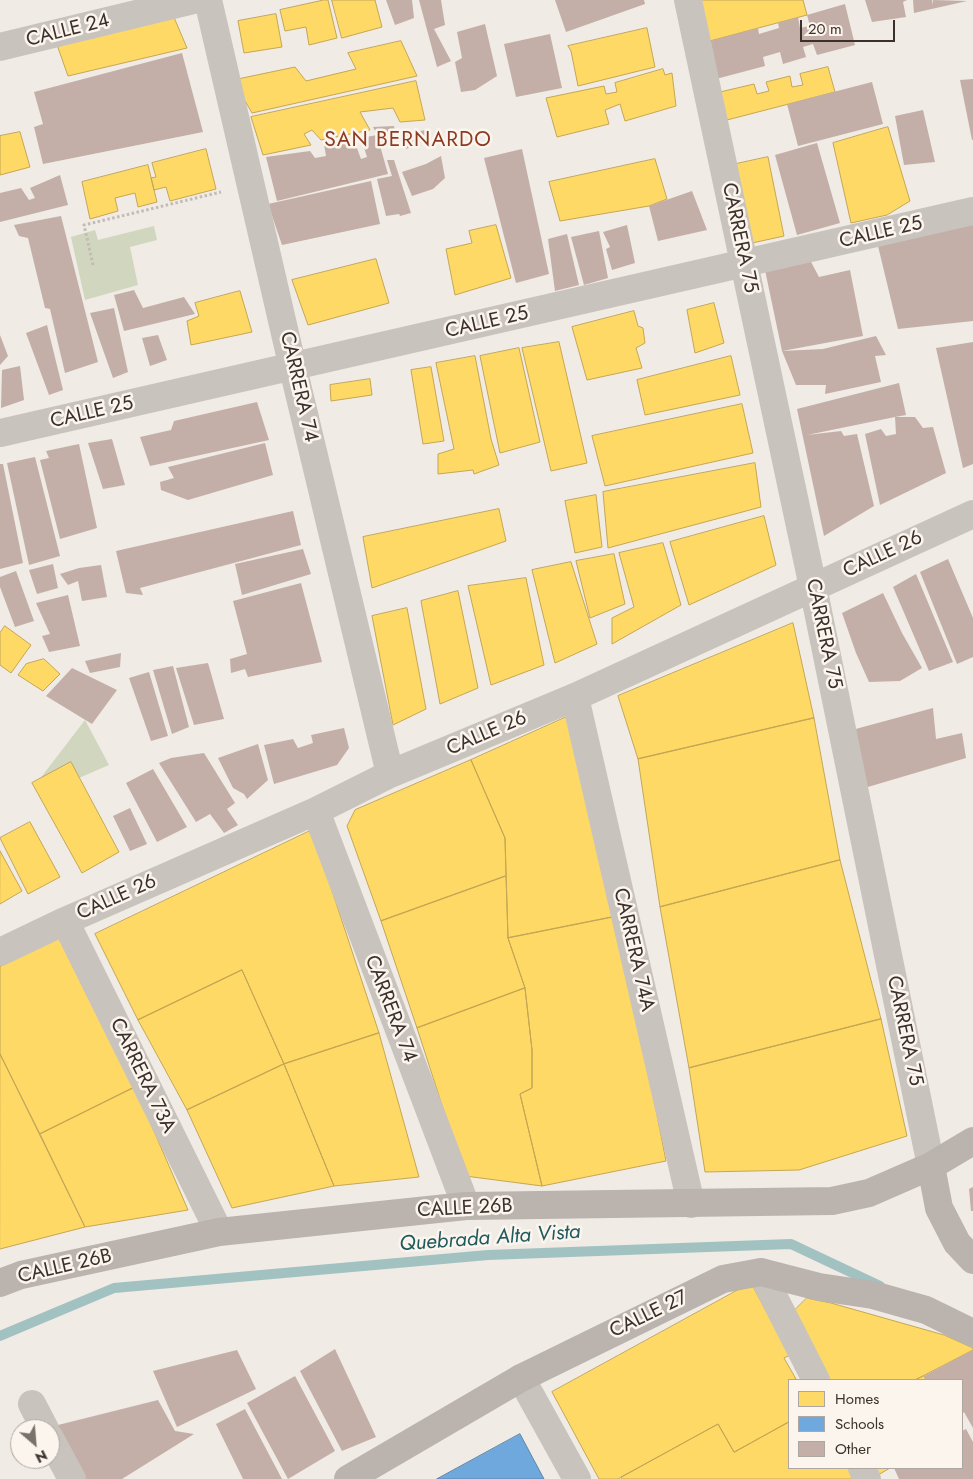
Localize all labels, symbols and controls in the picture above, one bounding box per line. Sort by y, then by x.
street label: CALLE 24 [24,9,112,53]
scale bar [803,10,898,42]
text: 20 m [808,18,842,40]
district label: SAN BERNARDO [323,128,493,154]
street label: CARRERA 75 [716,181,762,295]
street label: CALLE 25 [837,212,925,254]
street label: CALLE 25 [443,302,531,344]
street label: CARRERA 74 [274,329,322,445]
street label: CALLE 25 [48,392,136,434]
street label: CALLE 26 [840,526,926,584]
street label: CARRERA 75 [800,577,846,691]
street label: CALLE 26 [443,706,531,762]
street label: CALLE 26 [74,870,160,926]
street label: CARRERA 74A [607,886,659,1014]
street label: CARRERA 74 [359,952,421,1066]
street label: CARRERA 75 [881,974,927,1088]
street label: CARRERA 73A [104,1015,180,1137]
street label: CALLE 26B [417,1195,513,1223]
water label: Quebrada Alta Vista [399,1220,581,1258]
street label: CALLE 26B [16,1245,114,1289]
street label: CALLE 27 [606,1286,692,1344]
legend [788,1379,963,1469]
text: Homes [835,1388,879,1410]
text: Schools [835,1413,884,1435]
north arrow [10,1419,60,1469]
text: Other [835,1438,871,1460]
text: N [32,1445,51,1468]

